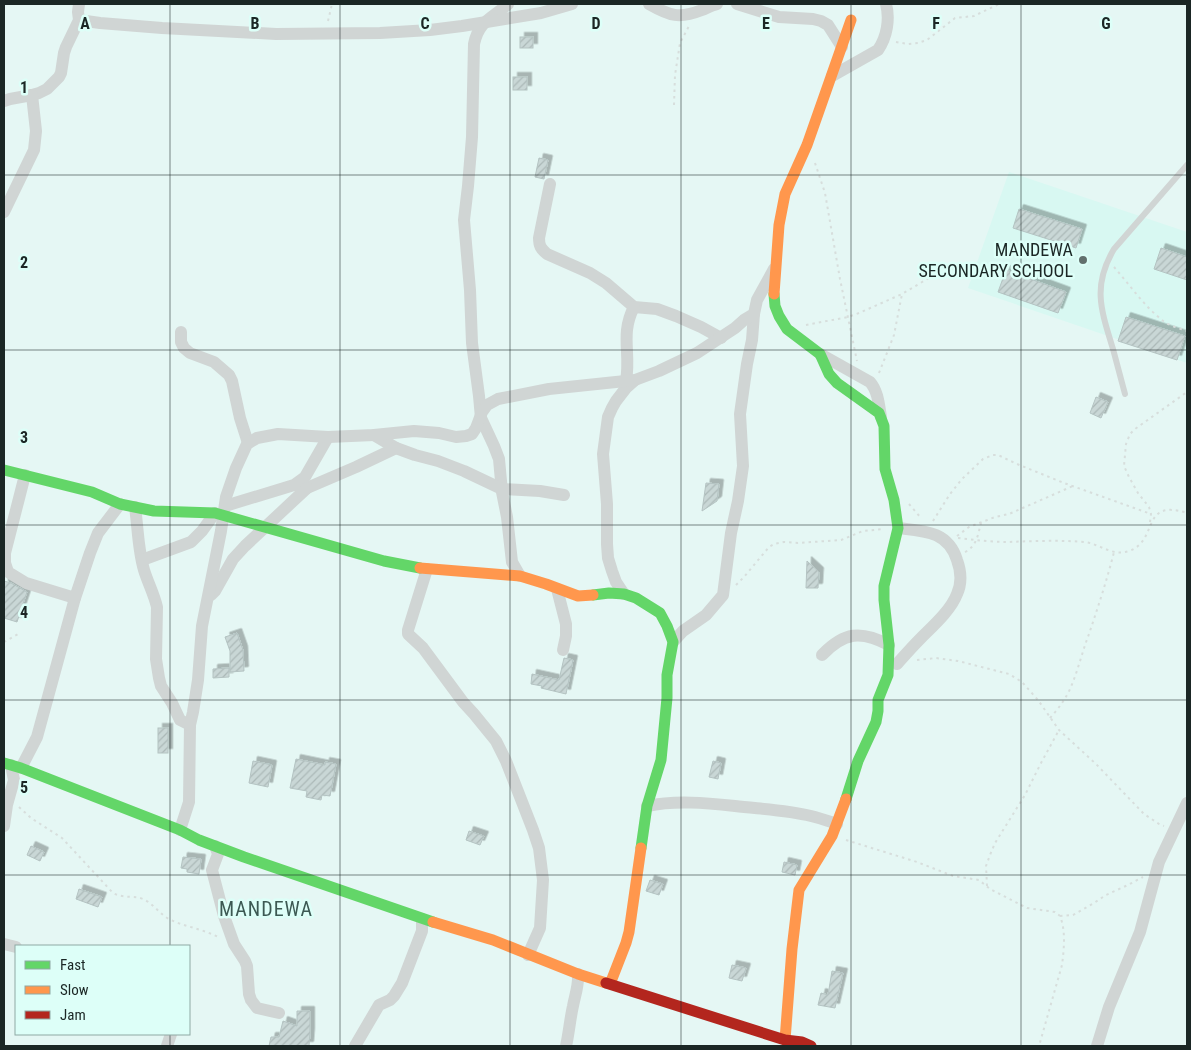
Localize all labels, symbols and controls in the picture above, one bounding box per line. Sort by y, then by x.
text: A [80,14,90,33]
text: B [251,14,260,33]
text: C [420,14,430,33]
text: D [591,14,601,33]
text: E [762,14,770,33]
text: F [932,14,940,33]
text: G [1101,14,1111,33]
text: 1 [20,78,28,97]
place label: MANDEWA SECONDARY SCHOOL [918,239,1074,281]
text: 2 [20,253,28,272]
marker: MANDEWA SECONDARY SCHOOL [1077,254,1089,266]
text: 3 [20,428,28,447]
text: 4 [20,603,28,622]
text: 5 [20,778,28,797]
district label: MANDEWA [219,897,313,921]
legend [15,945,190,1035]
text: Fast [60,956,85,974]
text: Slow [60,981,89,999]
text: Jam [60,1006,86,1024]

